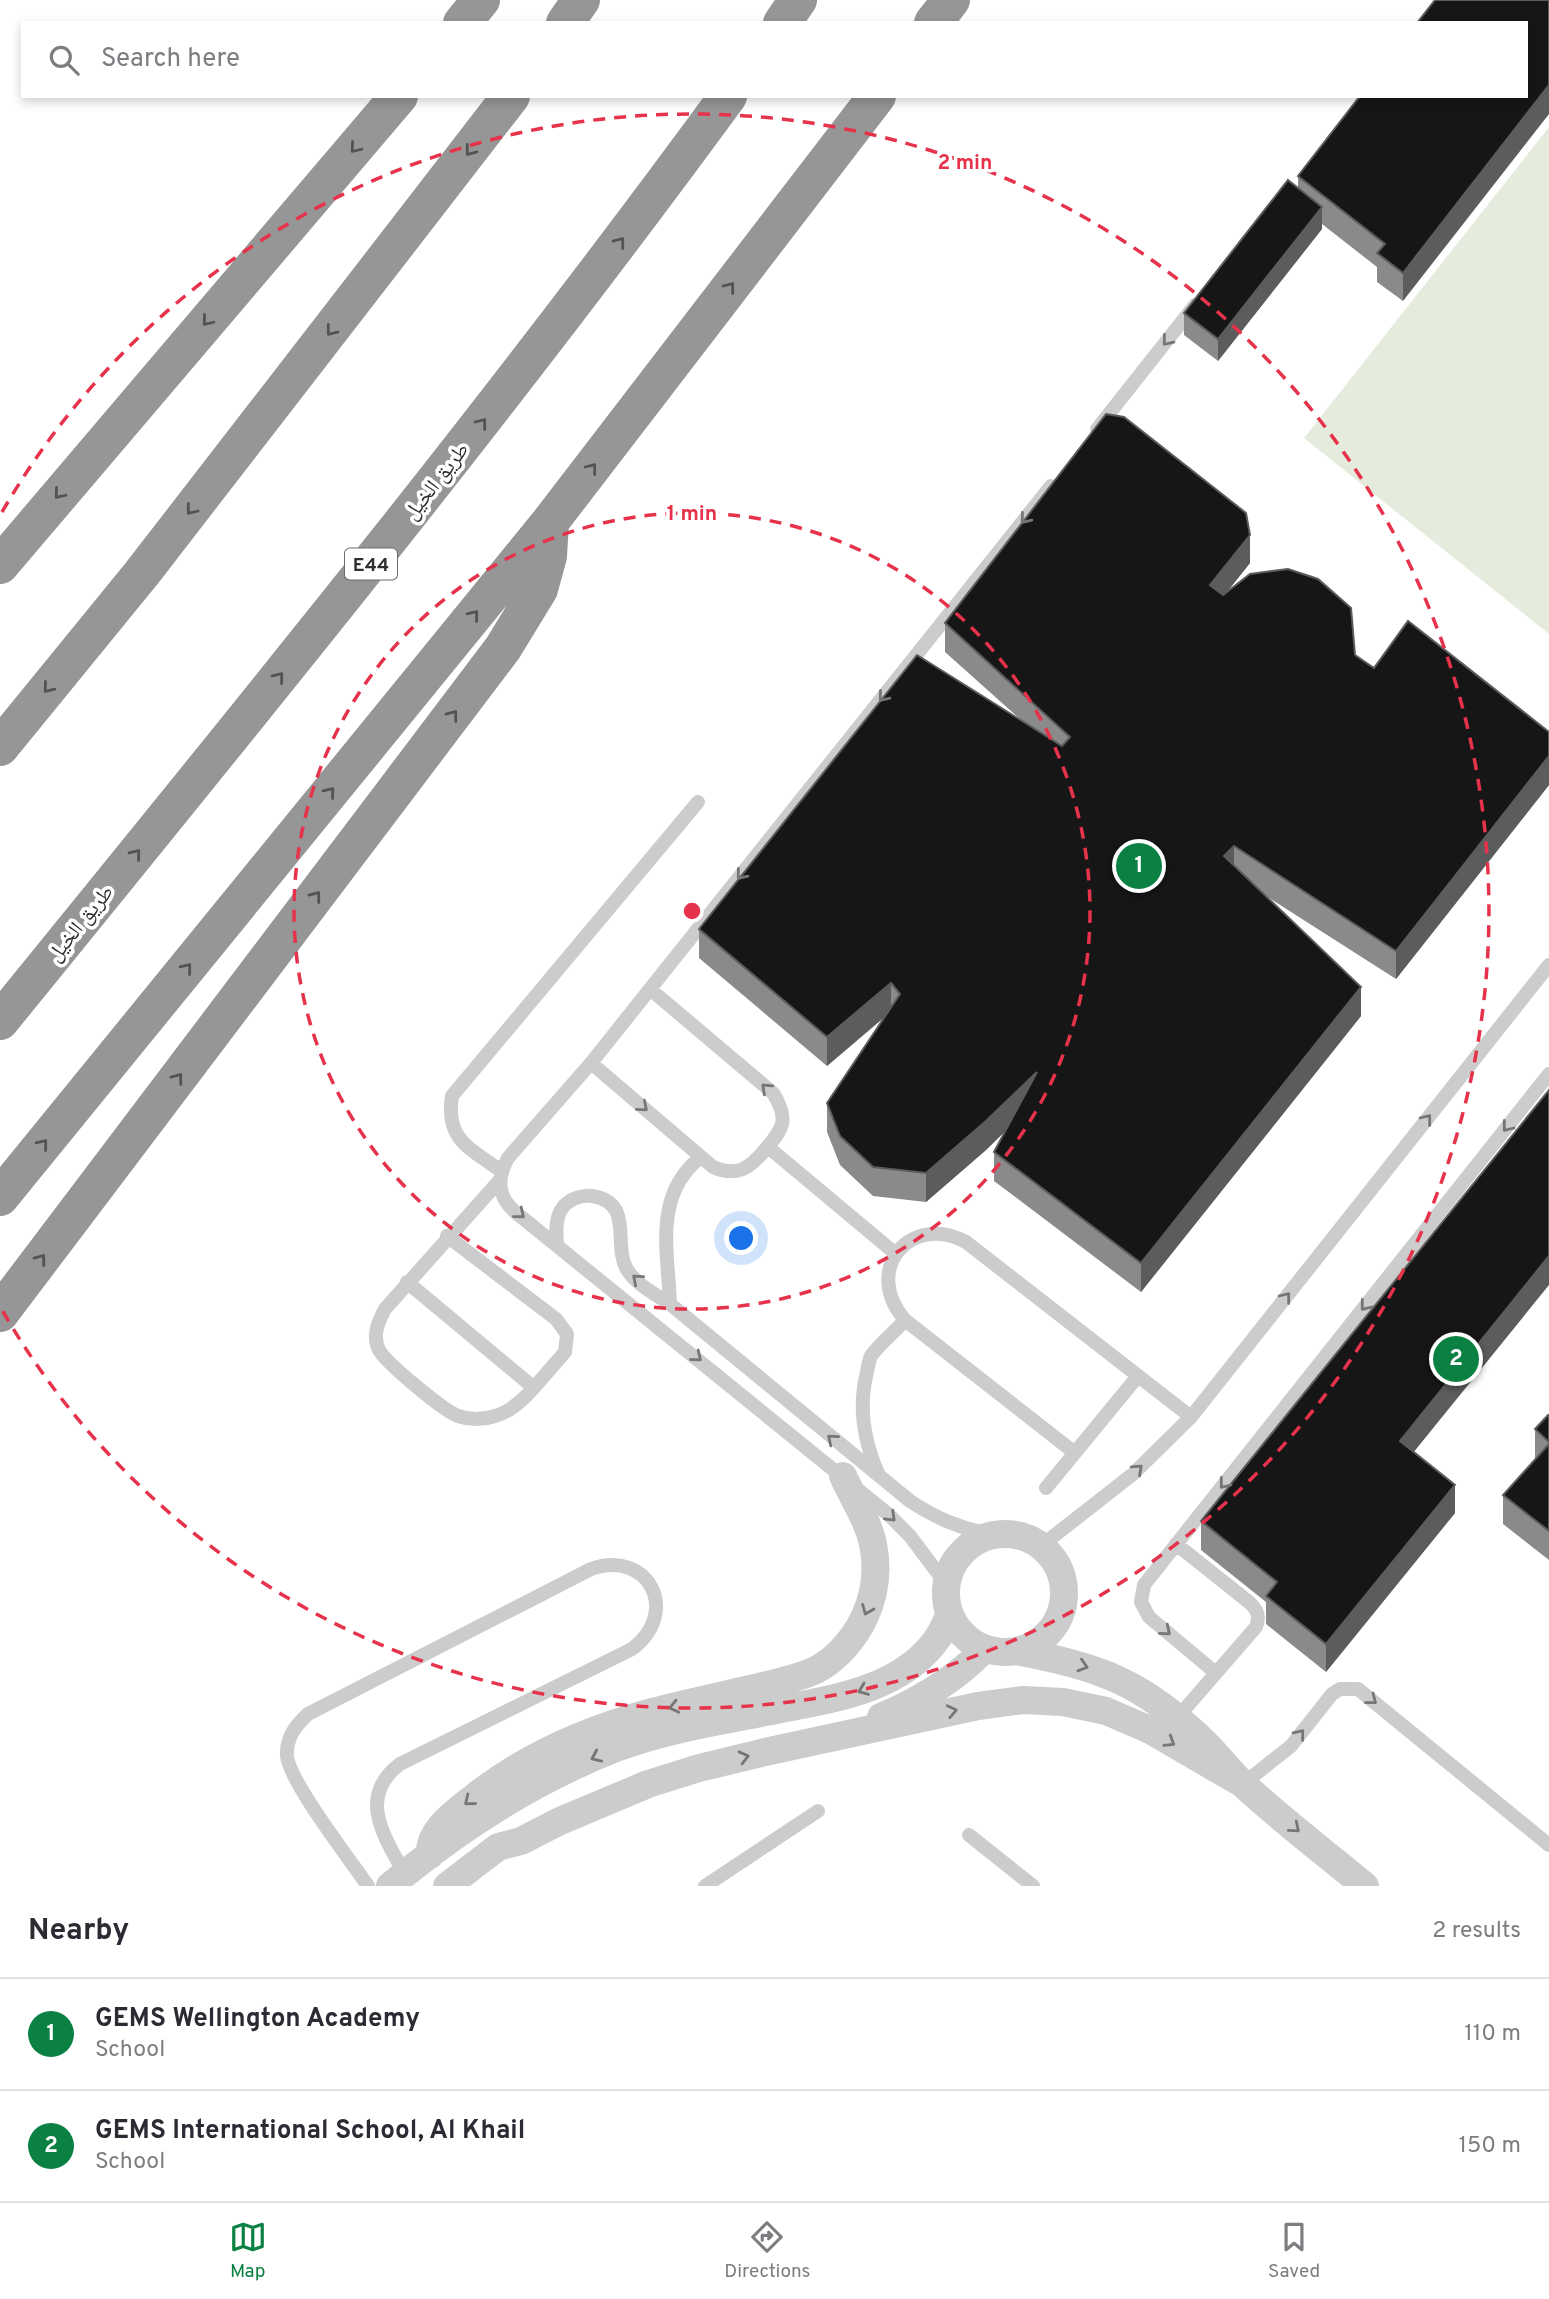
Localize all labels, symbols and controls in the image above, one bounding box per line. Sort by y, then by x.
search box [21,21,1528,98]
icon: search [45,41,83,79]
text: Search here [101,43,240,76]
one-way arrow [351,140,363,153]
one-way arrow [466,143,478,156]
text: 2 min [938,150,992,177]
one-way arrow [612,237,625,250]
one-way arrow [722,283,735,295]
one-way arrow [203,313,215,326]
one-way arrow [326,323,339,336]
one-way arrow [1162,334,1175,346]
one-way arrow [473,418,486,430]
street label: طريق الخيل [398,438,476,526]
one-way arrow [583,463,596,475]
one-way arrow [55,486,67,499]
text: 1 min [667,501,717,528]
one-way arrow [186,503,199,515]
one-way arrow [1021,511,1033,524]
road number: E44 [345,548,397,580]
one-way arrow [466,611,478,624]
one-way arrow [271,673,284,685]
one-way arrow [44,680,57,692]
one-way arrow [879,689,891,702]
one-way arrow [444,710,457,722]
one-way arrow [322,787,335,799]
pin: 1 [1116,840,1162,892]
one-way arrow [128,849,140,862]
one-way arrow [737,867,750,879]
street label: طريق الخيل [42,880,120,968]
one-way arrow [307,891,320,904]
centre of rings [680,899,704,923]
one-way arrow [179,963,191,976]
one-way arrow [170,1073,183,1085]
one-way arrow [761,1083,774,1096]
one-way arrow [635,1099,648,1111]
one-way arrow [1419,1114,1432,1127]
one-way arrow [1502,1120,1515,1132]
one-way arrow [35,1140,47,1153]
one-way arrow [512,1206,524,1219]
your location [724,1221,758,1255]
one-way arrow [33,1254,46,1267]
one-way arrow [633,1275,646,1287]
one-way arrow [1278,1293,1290,1306]
one-way arrow [1361,1298,1374,1310]
pin: 2 [1433,1333,1479,1385]
one-way arrow [688,1349,701,1361]
one-way arrow [828,1434,840,1447]
one-way arrow [1130,1465,1143,1477]
one-way arrow [1219,1476,1232,1489]
one-way arrow [883,1509,896,1522]
one-way arrow [862,1603,876,1615]
one-way arrow [1158,1623,1171,1635]
one-way arrow [1077,1657,1089,1672]
one-way arrow [857,1682,869,1696]
one-way arrow [1365,1692,1377,1705]
one-way arrow [668,1698,680,1713]
one-way arrow [946,1705,958,1720]
one-way arrow [1292,1729,1305,1741]
one-way arrow [1163,1734,1176,1747]
one-way arrow [590,1749,603,1763]
one-way arrow [738,1751,750,1765]
one-way arrow [465,1792,477,1805]
one-way arrow [1288,1820,1300,1833]
text: Nearby [28,1913,129,1950]
text: 2 results [1432,1917,1521,1946]
text: GEMS Wellington Academy [95,2003,420,2036]
text: 1 [46,2020,56,2049]
text: 110 m [1464,2020,1521,2049]
text: School [95,2036,165,2065]
text: GEMS International School, Al Khail [95,2115,525,2148]
text: 2 [44,2132,58,2161]
text: 150 m [1459,2132,1521,2161]
text: School [95,2148,165,2177]
tab: Map [229,2218,267,2284]
tab: Directions [724,2218,811,2284]
tab: Saved [1268,2218,1320,2284]

